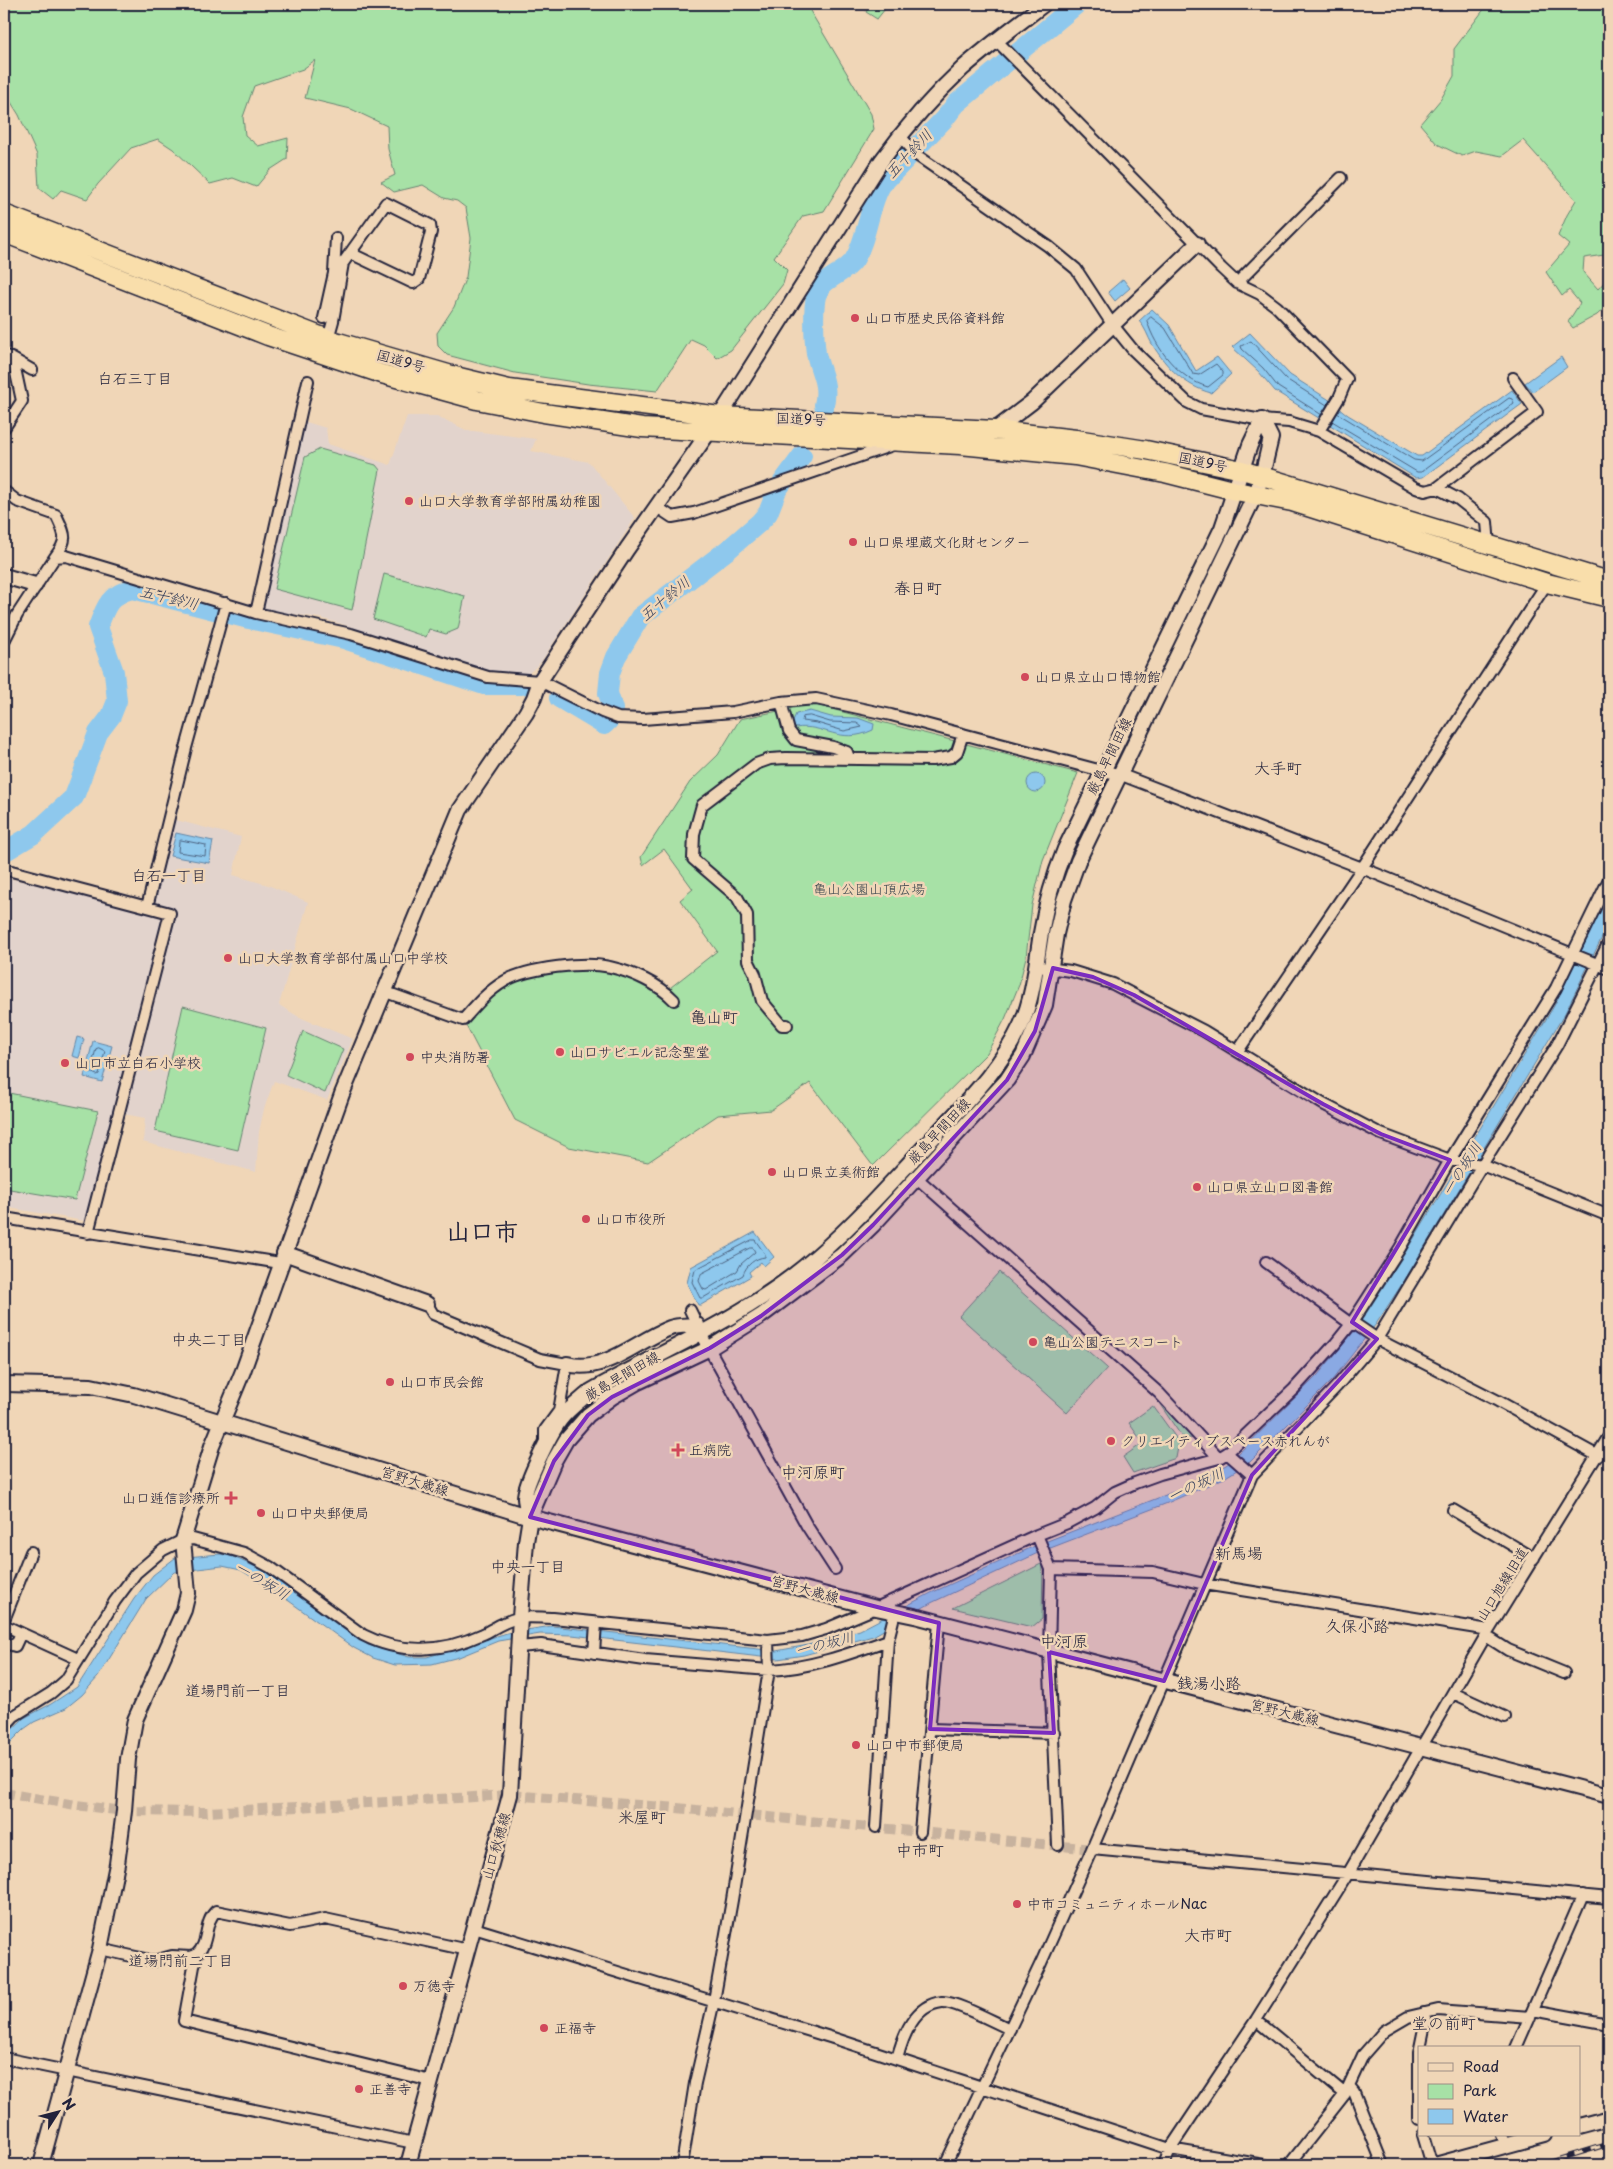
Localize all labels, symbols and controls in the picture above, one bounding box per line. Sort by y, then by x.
water label: 五十鈴川 [879,123,937,183]
place label: 山口市歴史民俗資料館 [865,307,1005,328]
marker: 山口市歴史民俗資料館 [849,312,861,324]
street label: 国道9号 [374,344,428,378]
district label: 白石三丁目 [97,366,173,389]
street label: 国道9号 [776,407,826,430]
street label: 国道9号 [1176,446,1230,477]
place label: 山口大学教育学部附属幼稚園 [419,490,601,511]
marker: 山口大学教育学部附属幼稚園 [403,495,415,507]
place label: 山口県埋蔵文化財センター [863,531,1030,552]
marker: 山口県埋蔵文化財センター [847,536,859,548]
water label: 五十鈴川 [634,570,694,626]
district label: 春日町 [894,575,942,599]
water label: 五十鈴川 [138,579,201,614]
place label: 山口県立山口博物館 [1035,666,1161,687]
marker: 山口県立山口博物館 [1019,671,1031,683]
street label: 厳島早間田線 [1081,713,1136,798]
district label: 大手町 [1254,755,1302,779]
district label: 白石一丁目 [131,863,207,886]
park label: 亀山公園山頂広場 [813,878,925,899]
place label: 山口大学教育学部付属山口中学校 [238,947,448,968]
marker: 山口大学教育学部付属山口中学校 [222,952,234,964]
district label: 亀山町 [690,1004,738,1028]
place label: 山口サビエル記念聖堂 [570,1041,710,1062]
place label: 中央消防署 [420,1046,490,1067]
marker: 山口サビエル記念聖堂 [554,1046,566,1058]
marker: 中央消防署 [404,1051,416,1063]
place label: 山口市立白石小学校 [75,1052,201,1073]
marker: 山口市立白石小学校 [59,1057,71,1069]
street label: 厳島早間田線 [902,1093,975,1169]
water label: 一の坂川 [1435,1137,1486,1200]
place label: 山口県立美術館 [782,1161,880,1182]
marker: 山口県立美術館 [766,1166,778,1178]
place label: 山口県立山口図書館 [1207,1176,1333,1197]
marker: 山口県立山口図書館 [1191,1181,1203,1193]
place label: 山口市役所 [596,1208,666,1229]
district label: 山口市 [446,1212,518,1248]
marker: 山口市役所 [580,1213,592,1225]
district label: 中央二丁目 [171,1327,247,1350]
place label: 亀山公園テニスコート [1043,1331,1183,1352]
marker: 亀山公園テニスコート [1027,1336,1039,1348]
street label: 厳島早間田線 [580,1345,663,1406]
place label: 山口市民会館 [400,1371,484,1392]
marker: 山口市民会館 [384,1376,396,1388]
place label: クリエイティブスペース赤れんが [1121,1430,1330,1451]
marker: クリエイティブスペース赤れんが [1105,1435,1117,1447]
place label: 丘病院 [689,1439,731,1460]
marker: 丘病院 [671,1443,685,1457]
district label: 中河原町 [781,1459,845,1483]
street label: 宮野大歳線 [379,1460,452,1501]
water label: 一の坂川 [1163,1461,1227,1507]
place label: 山口逓信診療所 [122,1487,220,1508]
marker: 山口逓信診療所 [224,1491,238,1505]
place label: 山口中央郵便局 [271,1502,369,1523]
marker: 山口中央郵便局 [255,1507,267,1519]
district label: 新馬場 [1215,1540,1263,1564]
street label: 山口旭線旧道 [1470,1543,1533,1625]
water label: 一の坂川 [231,1554,294,1605]
district label: 中央一丁目 [490,1554,566,1577]
street label: 宮野大歳線 [769,1569,842,1608]
district label: 久保小路 [1325,1613,1389,1637]
water label: 一の坂川 [793,1624,857,1661]
district label: 中河原 [1040,1628,1088,1652]
district label: 銭湯小路 [1177,1670,1241,1694]
district label: 道場門前一丁目 [185,1678,291,1701]
street label: 宮野大歳線 [1249,1693,1322,1730]
place label: 山口中市郵便局 [866,1734,964,1755]
marker: 山口中市郵便局 [850,1739,862,1751]
district label: 米屋町 [618,1804,666,1828]
street label: 山口秋穂線 [476,1809,515,1882]
district label: 中市町 [896,1837,944,1861]
place label: 中市コミュニティホールNac [1027,1893,1207,1914]
marker: 中市コミュニティホールNac [1011,1898,1023,1910]
district label: 大市町 [1184,1922,1232,1946]
district label: 道場門前二丁目 [128,1948,234,1971]
place label: 万徳寺 [413,1975,455,1996]
marker: 万徳寺 [397,1980,409,1992]
district label: 堂の前町 [1412,2010,1476,2034]
place label: 正福寺 [554,2017,596,2038]
marker: 正福寺 [538,2022,550,2034]
legend [1418,2046,1580,2136]
text: Road [1463,2054,1499,2077]
place label: 正善寺 [369,2078,411,2099]
text: Park [1463,2078,1497,2101]
marker: 正善寺 [353,2083,365,2095]
north arrow [32,2086,82,2136]
text: N [57,2093,81,2115]
text: Water [1463,2104,1508,2127]

